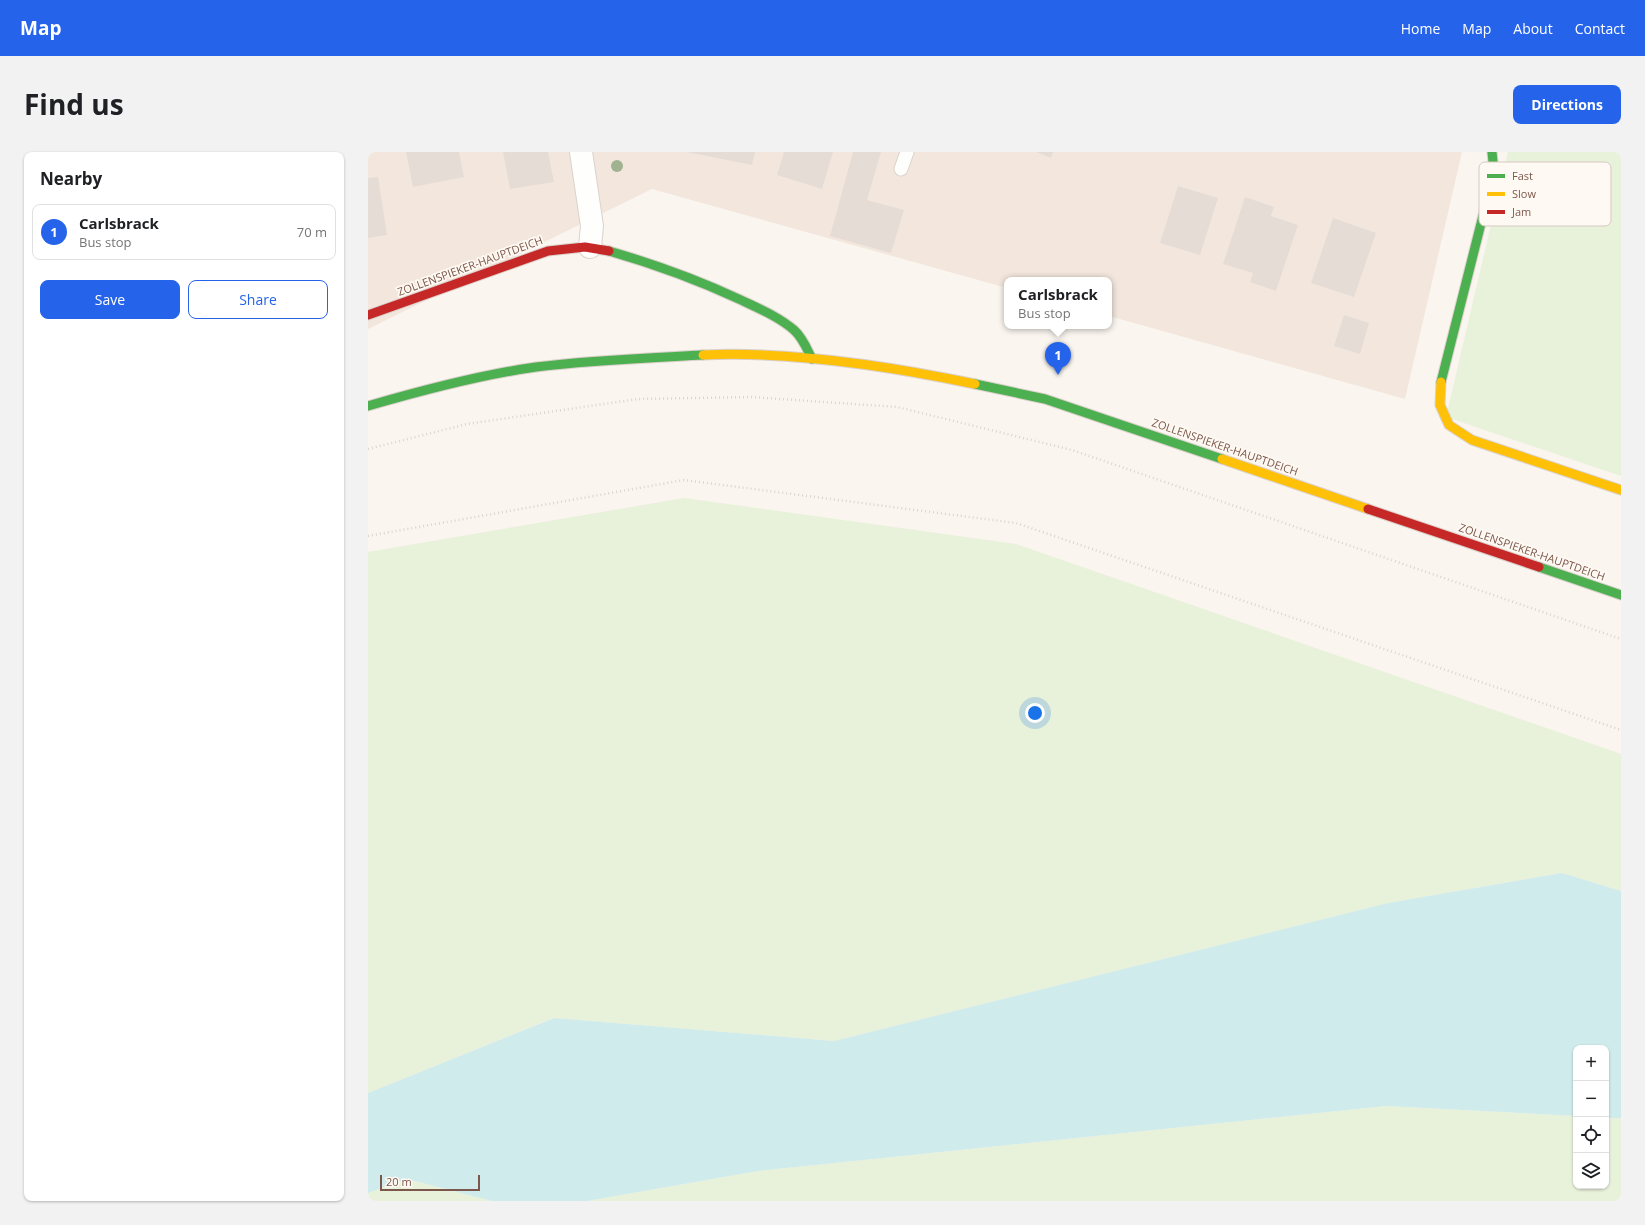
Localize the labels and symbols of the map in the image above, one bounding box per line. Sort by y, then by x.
legend [1479,162,1611,226]
text: Fast [1512,168,1533,183]
text: Slow [1512,186,1536,201]
text: Jam [1511,204,1531,219]
street label: ZOLLENSPIEKER-HAUPTDEICH [395,232,545,299]
pin: 1 [1045,342,1071,375]
street label: ZOLLENSPIEKER-HAUPTDEICH [1150,414,1300,479]
street label: ZOLLENSPIEKER-HAUPTDEICH [1457,519,1607,584]
your location [1025,703,1045,723]
scale bar [380,1173,480,1192]

